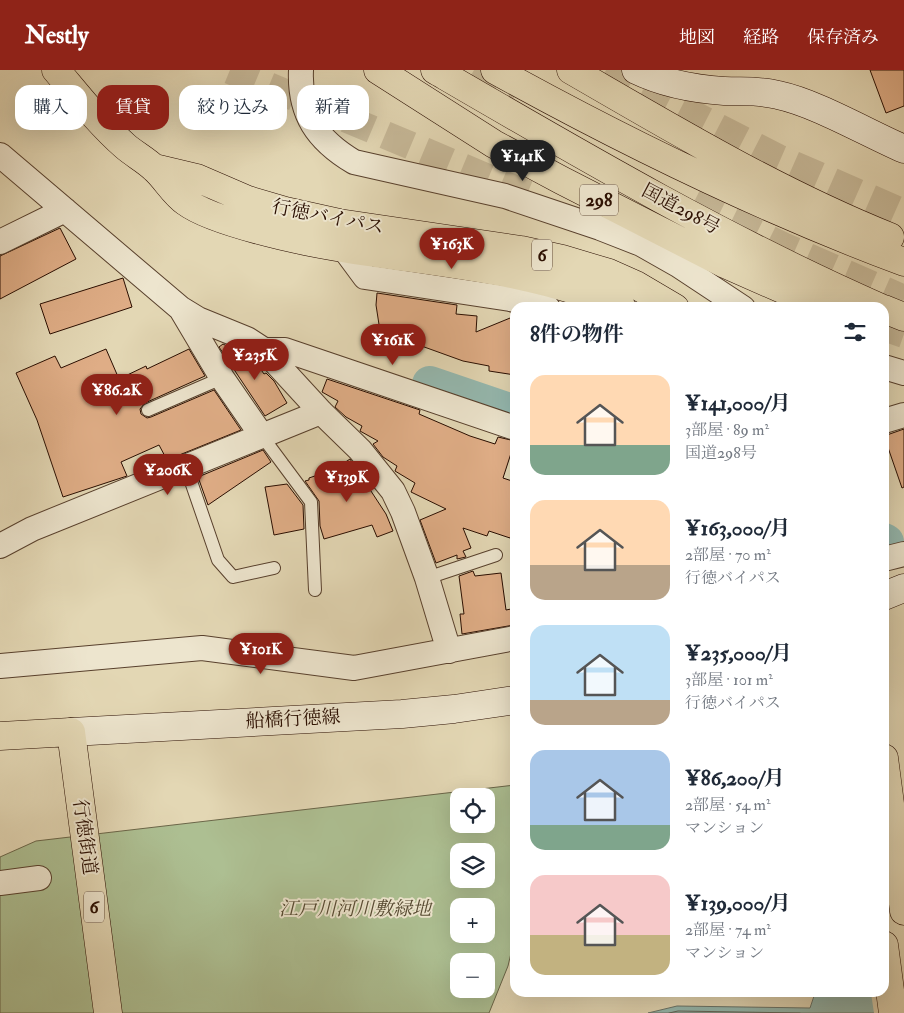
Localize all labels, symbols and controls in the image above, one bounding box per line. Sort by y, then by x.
text: Nestly [25,20,89,51]
text: 地図 [679,26,715,49]
text: 経路 [743,26,779,49]
text: 保存済み [807,26,879,49]
chip: 購入 [15,85,87,130]
chip: 賃貸 [97,85,169,130]
chip: 絞り込み [179,85,287,130]
chip: 新着 [297,85,369,130]
pin: ¥141K [488,140,558,182]
text: ¥141K [501,146,545,166]
street label: 国道298号 [638,178,724,240]
road number: 298 [580,184,618,216]
street label: 行徳バイパス [270,194,386,240]
pin: ¥163K [417,228,487,270]
text: ¥163K [430,234,474,254]
road number: 6 [532,240,552,270]
icon: filters [841,318,869,346]
text: 8件の物件 [530,321,624,348]
pin: ¥161K [358,324,428,366]
text: ¥161K [372,330,414,350]
pin: ¥235K [220,338,290,381]
text: ¥235K [233,345,277,365]
pin: ¥86.2K [76,374,158,416]
text: ¥86.2K [92,380,142,400]
text: ¥141,000/月 [685,390,791,417]
icon: home [570,395,630,455]
text: 3部屋 · 89 m² [685,420,769,440]
text: 国道298号 [685,443,757,463]
pin: ¥206K [133,454,203,496]
text: ¥206K [144,460,192,480]
pin: ¥139K [312,460,382,503]
text: ¥139K [325,467,369,487]
text: ¥163,000/月 [685,515,791,542]
icon: home [570,520,630,580]
text: 2部屋 · 70 m² [685,545,771,565]
text: 行徳バイパス [685,568,781,588]
pin: ¥101K [226,632,296,675]
text: ¥101K [240,639,282,659]
text: ¥235,000/月 [685,640,792,667]
icon: home [570,645,630,705]
text: 3部屋 · 101 m² [685,670,773,690]
text: 行徳バイパス [685,693,781,713]
street label: 船橋行徳線 [245,705,341,733]
text: ¥86,200/月 [685,765,785,792]
icon: home [570,770,630,830]
map controls [450,788,495,998]
button: locate [450,788,495,833]
text: 2部屋 · 54 m² [685,795,771,815]
street label: 行徳街道 [68,798,102,876]
text: マンション [685,818,764,838]
button: layers [450,843,495,888]
text: ¥139,000/月 [685,890,791,917]
road number: 6 [84,892,104,922]
icon: home [570,895,630,955]
park label: 江戸川河川敷緑地 [279,897,433,921]
button: + [450,898,495,943]
text: 2部屋 · 74 m² [685,920,771,940]
text: マンション [685,943,764,963]
button: − [450,953,495,998]

